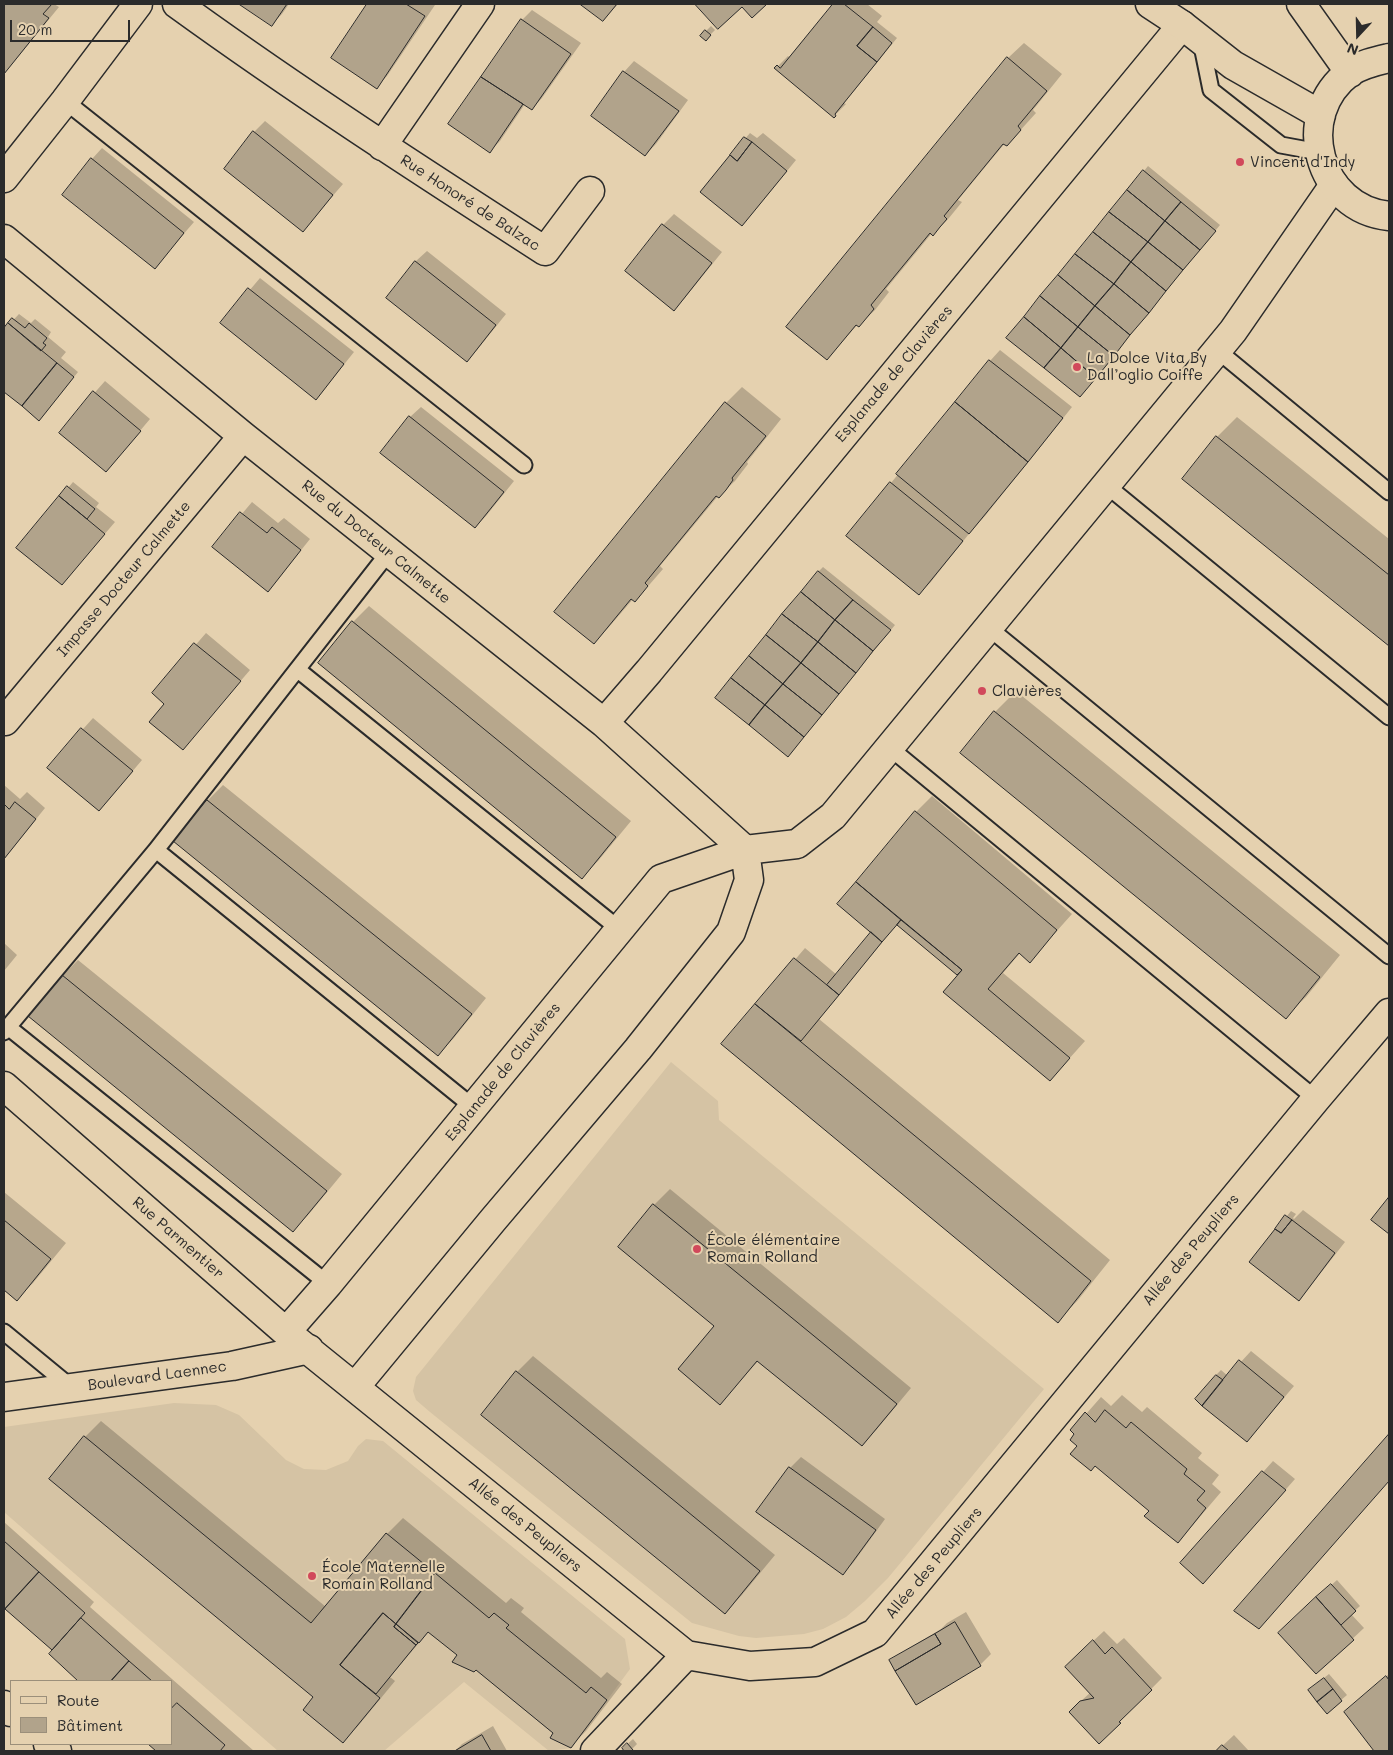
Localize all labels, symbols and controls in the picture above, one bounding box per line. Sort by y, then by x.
scale bar [12,10,132,42]
north arrow [1333,10,1383,60]
text: 20 m [18,19,52,39]
text: N [1344,39,1361,60]
street label: Rue Honoré de Balzac [397,151,543,255]
place label: Vincent d'Indy [1250,153,1355,171]
marker: Vincent d'Indy [1234,156,1246,168]
street label: Esplanade de Clavières [832,302,956,446]
place label: La Dolce Vita By Dall’oglio Coiffe [1087,349,1207,384]
marker: La Dolce Vita By Dall’oglio Coiffe [1071,361,1083,373]
street label: Rue du Docteur Calmette [298,476,454,608]
street label: Impasse Docteur Calmette [54,497,194,661]
place label: Clavières [992,682,1062,700]
marker: Clavières [976,685,988,697]
street label: Esplanade de Clavières [442,999,564,1145]
street label: Allée des Peupliers [1139,1190,1243,1310]
street label: Rue Parmentier [129,1193,227,1283]
place label: École élémentaire Romain Rolland [707,1231,840,1266]
marker: École élémentaire Romain Rolland [691,1243,703,1255]
street label: Boulevard Laennec [87,1357,227,1395]
street label: Allée des Peupliers [465,1474,585,1576]
street label: Allée des Peupliers [882,1503,986,1623]
place label: École Maternelle Romain Rolland [322,1558,445,1593]
marker: École Maternelle Romain Rolland [306,1570,318,1582]
legend [10,1680,172,1745]
text: Route [57,1690,100,1710]
text: Bâtiment [57,1715,123,1735]

